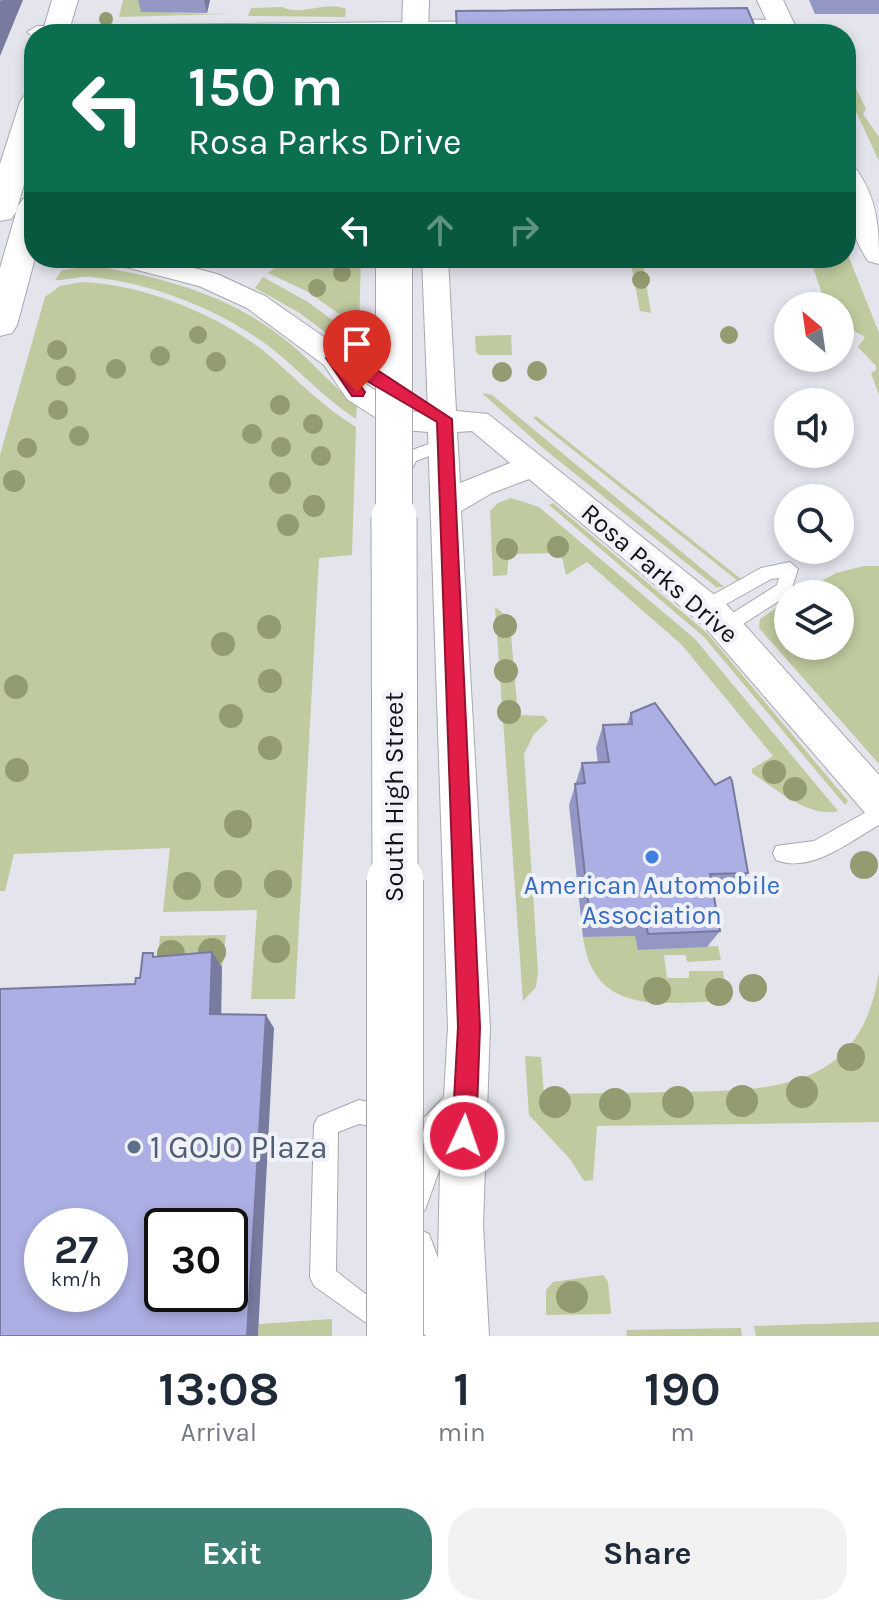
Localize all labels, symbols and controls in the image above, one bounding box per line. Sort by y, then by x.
text: 150 m [188,54,343,119]
icon: left [56,56,160,160]
text: Rosa Parks Drive [188,121,462,163]
icon: left [334,208,378,252]
icon: ahead [418,208,462,252]
icon: right [502,208,546,252]
north arrow [774,292,854,372]
map controls [774,292,854,660]
pin [323,310,391,392]
icon: arrive [335,322,379,366]
button: sound [774,388,854,468]
button: search [774,484,854,564]
street label: Rosa Parks Drive [575,497,744,650]
button: layers [774,580,854,660]
street label: South High Street [379,692,410,902]
marker: American Automobile Association [643,848,661,866]
place label: American Automobile Association [524,870,780,931]
position arrow [422,1094,506,1178]
place label: 1 GOJO Plaza [150,1129,328,1166]
marker: 1 GOJO Plaza [125,1138,143,1156]
speed limit sign: 30 [144,1208,248,1312]
text: 27 [54,1226,98,1273]
text: km/h [51,1268,101,1291]
text: 13:08 [158,1361,280,1417]
text: 1 [453,1361,470,1417]
text: 190 [644,1361,721,1417]
text: Arrival [181,1417,257,1448]
text: min [438,1417,486,1448]
text: m [670,1417,694,1448]
button: Exit [32,1508,432,1600]
button: Share [448,1508,847,1600]

